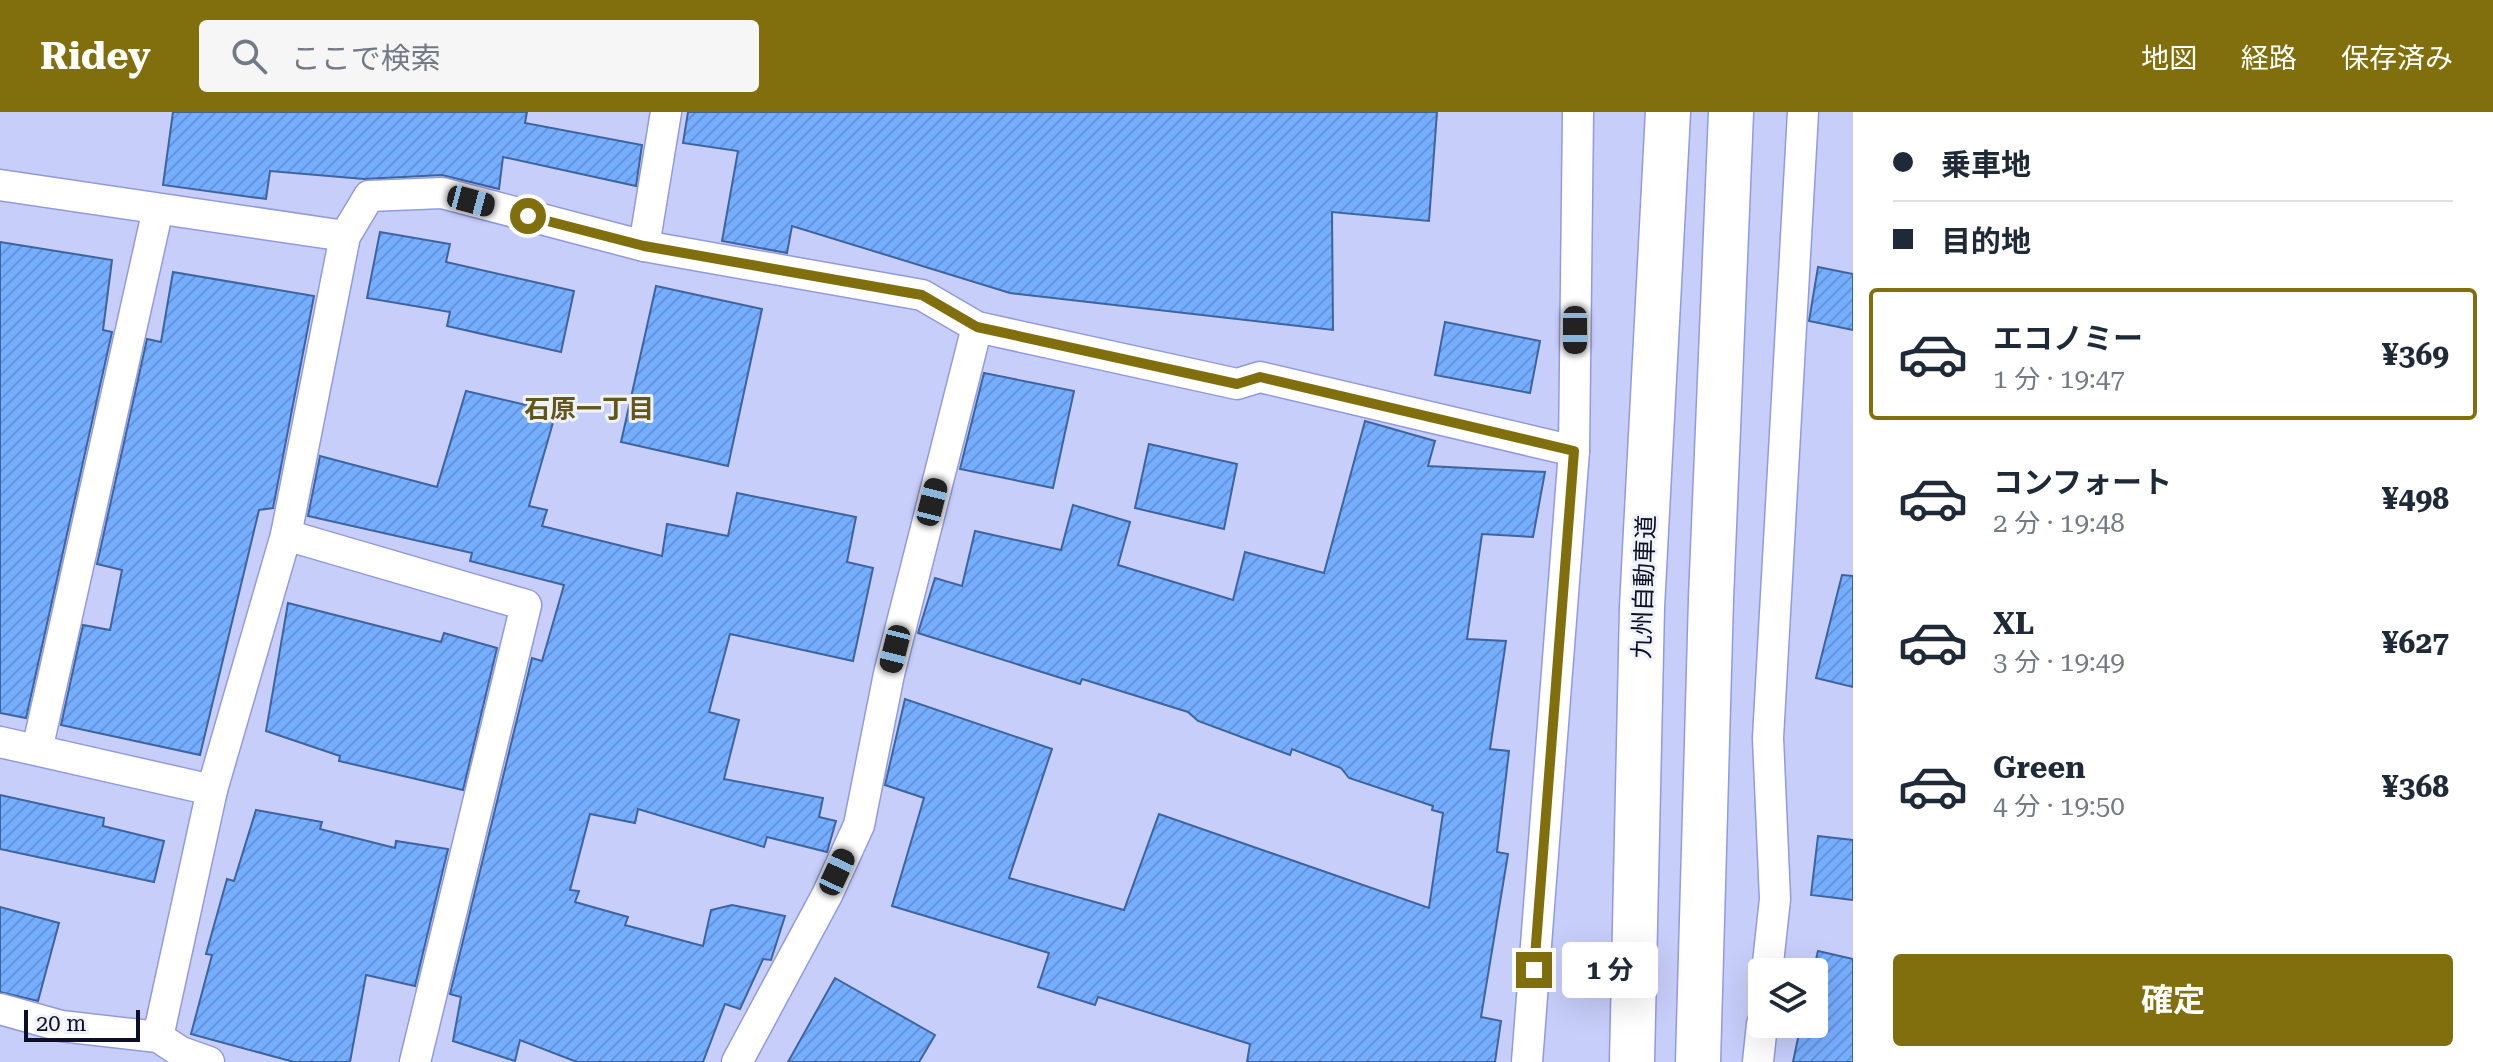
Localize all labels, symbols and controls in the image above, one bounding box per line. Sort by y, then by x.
search box [199,20,759,92]
text: Ridey [40,34,151,78]
icon: search [227,34,271,78]
text: ここで検索 [291,41,441,76]
text: 地図 [2141,42,2197,75]
text: 経路 [2241,42,2297,75]
text: 保存済み [2341,42,2453,75]
text: 乗車地 [1941,147,2031,182]
car [445,183,497,219]
route start [510,198,546,234]
text: 目的地 [1941,224,2031,259]
car [1563,306,1587,354]
icon: car [1897,318,1969,390]
text: エコノミー [1993,321,2143,356]
text: ¥369 [2382,337,2449,372]
text: 1 分 · 19:47 [1993,364,2125,394]
district label: 石原一丁目 [524,394,654,424]
icon: car [1897,462,1969,534]
text: コンフォート [1993,465,2172,500]
car [915,476,949,528]
text: ¥498 [2382,481,2449,516]
text: 2 分 · 19:48 [1993,508,2125,538]
street label: 九州自動車道 [1627,515,1661,659]
icon: car [1897,606,1969,678]
text: XL [1993,606,2034,641]
car [878,623,912,675]
text: ¥627 [2382,625,2449,660]
text: 3 分 · 19:49 [1993,647,2125,677]
icon: car [1897,750,1969,822]
text: Green [1993,750,2085,785]
text: ¥368 [2382,769,2449,804]
text: 4 分 · 19:50 [1993,791,2125,821]
car [816,845,858,899]
callout: 1 分 [1562,942,1658,998]
route end [1516,952,1552,988]
button: 確定 [1893,954,2453,1046]
text: 1 分 [1586,955,1634,985]
map controls [1748,958,1828,1038]
button: layers [1748,958,1828,1038]
scale bar [24,1006,140,1042]
text: 20 m [36,1011,86,1036]

